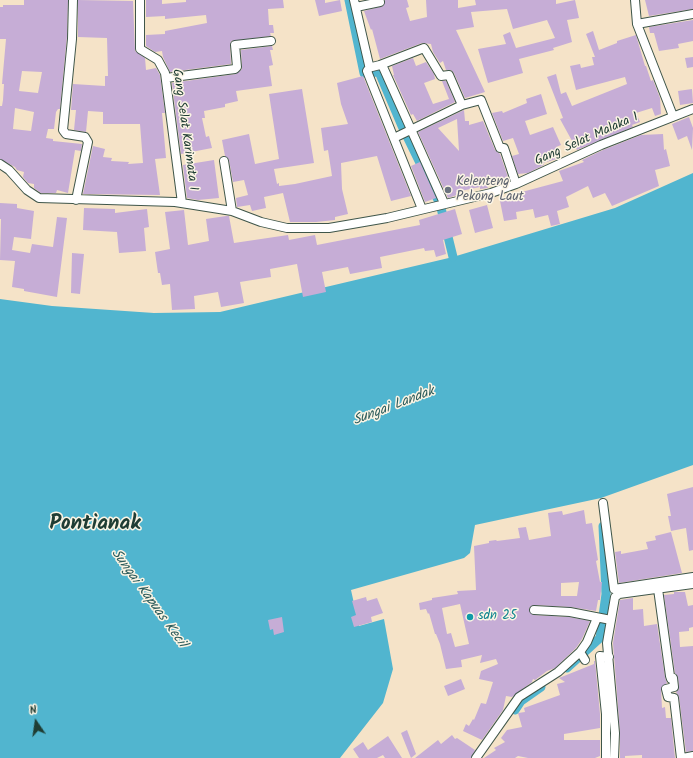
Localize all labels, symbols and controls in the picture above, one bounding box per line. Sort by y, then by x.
street label: Gang Selat Karimata I [168,68,200,192]
street label: Gang Selat Malaka 1 [533,110,641,170]
place label: Kelenteng Pekong Laut [456,175,524,206]
marker: Kelenteng Pekong Laut [443,185,453,195]
water label: Sungai Landak [351,384,437,430]
district label: Pontianak [49,512,141,538]
water label: Sungai Kapuas Kecil [107,546,189,652]
place label: sdn 25 [478,609,517,625]
marker: sdn 25 [465,612,475,622]
text: N [28,701,39,720]
north arrow [16,702,56,742]

